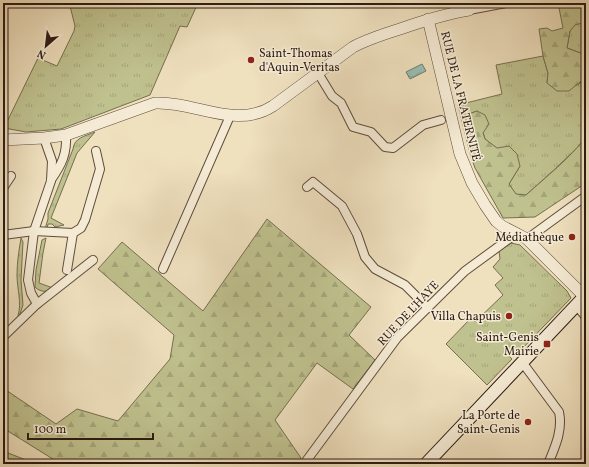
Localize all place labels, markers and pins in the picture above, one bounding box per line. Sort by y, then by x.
place label: Saint-Thomas d'Aquin-Veritas [259,46,340,76]
marker: Saint-Thomas d'Aquin-Veritas [246,55,256,65]
place label: Médiathèque [495,230,564,246]
marker: Médiathèque [567,232,577,242]
place label: Villa Chapuis [431,309,501,325]
marker: Villa Chapuis [504,311,514,321]
place label: Saint-Genis Mairie [476,330,539,360]
marker: Saint-Genis Mairie [542,339,552,349]
place label: La Porte de Saint-Genis [457,408,520,438]
marker: La Porte de Saint-Genis [523,417,533,427]

